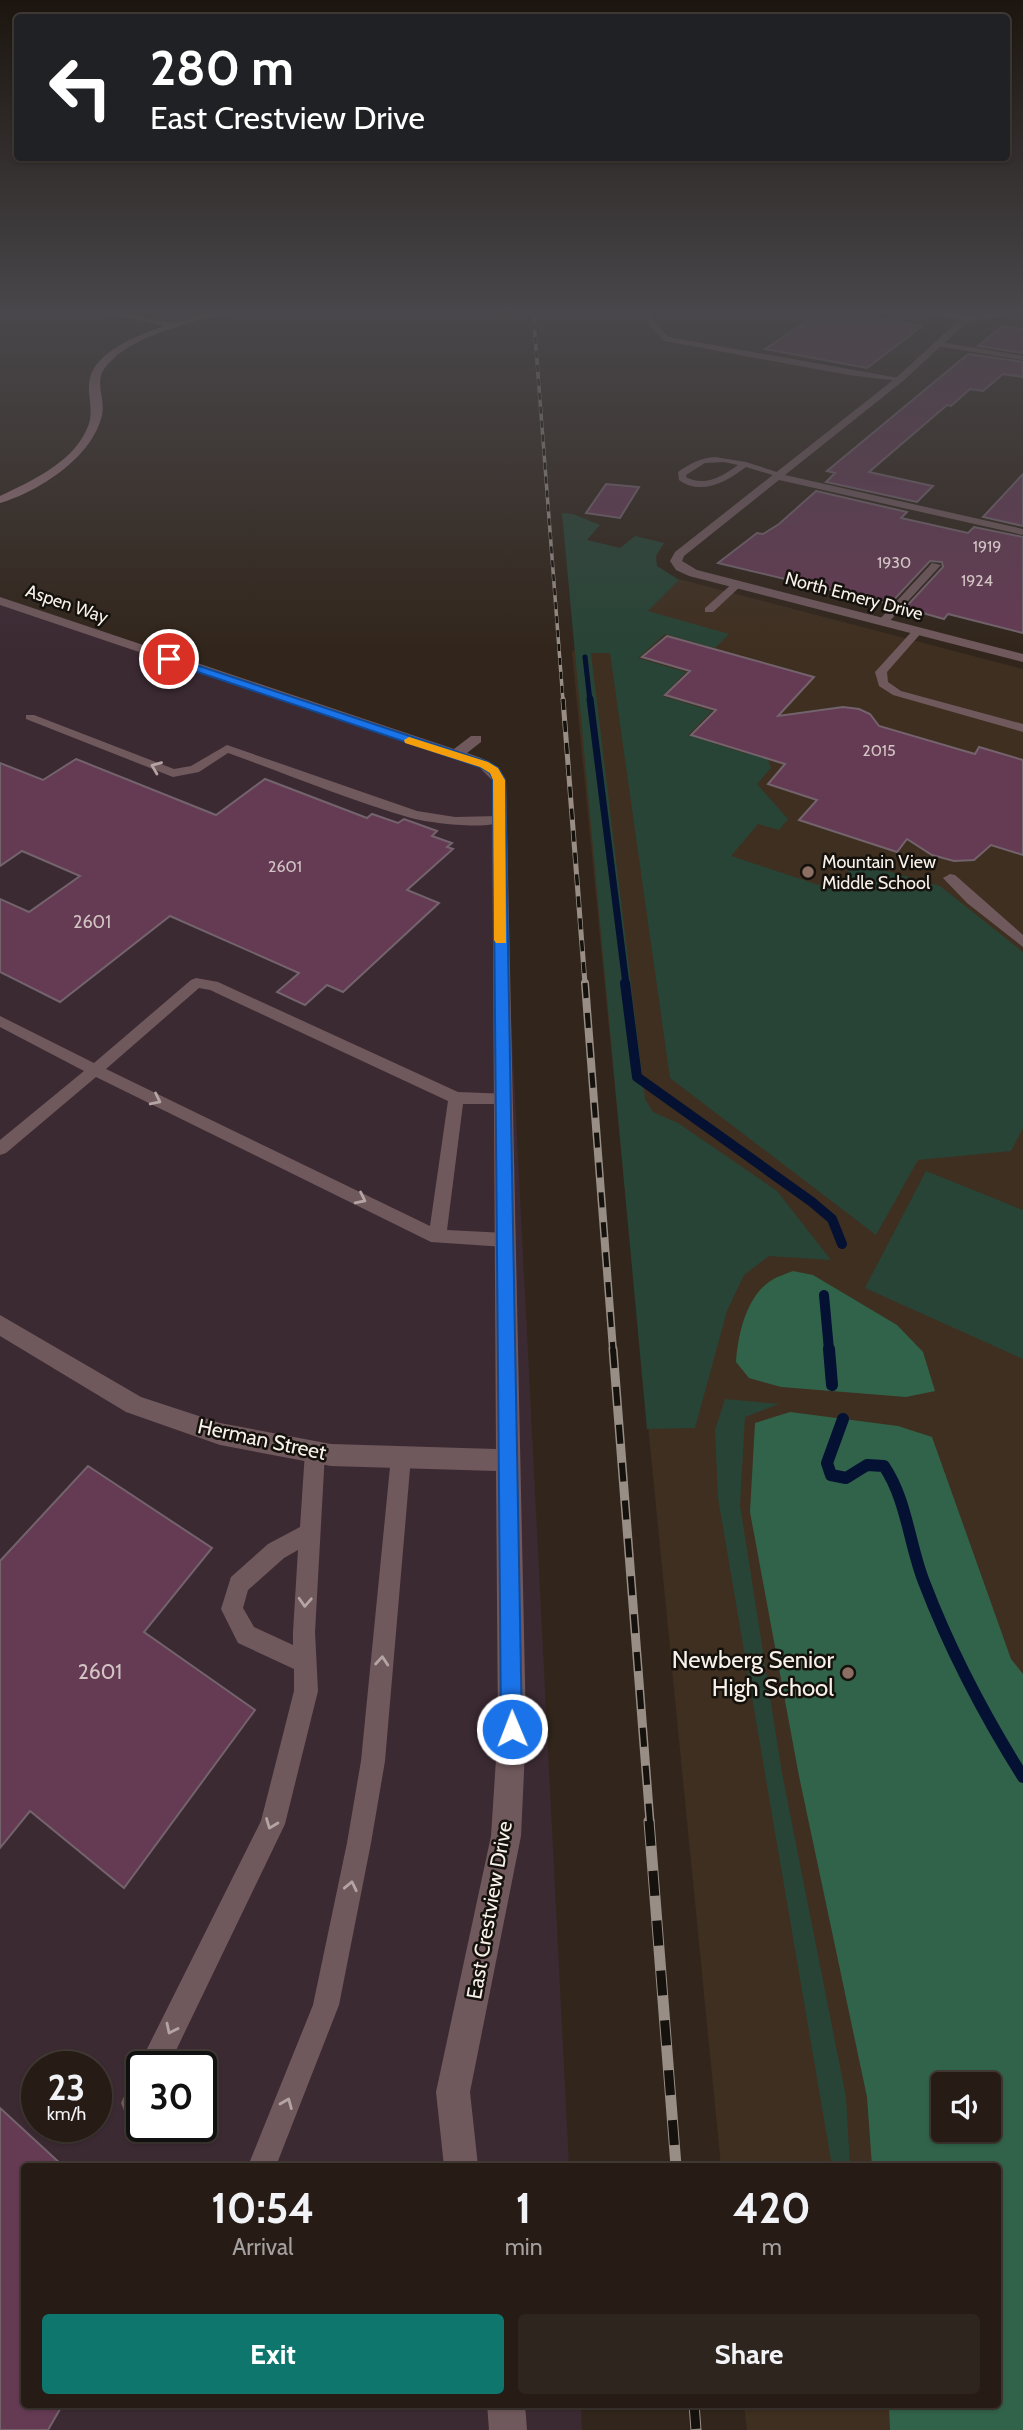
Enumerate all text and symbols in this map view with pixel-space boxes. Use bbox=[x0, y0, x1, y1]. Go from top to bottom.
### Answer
text: 280 m bbox=[150, 38, 294, 97]
icon: left bbox=[35, 42, 126, 133]
text: East Crestview Drive bbox=[150, 98, 425, 137]
house number: 1919 bbox=[973, 537, 1001, 556]
house number: 1930 bbox=[877, 553, 911, 572]
street label: North Emery Drive bbox=[783, 567, 925, 625]
house number: 1924 bbox=[961, 571, 993, 590]
street label: Aspen Way bbox=[23, 580, 111, 628]
pin bbox=[139, 629, 199, 689]
icon: arrive bbox=[150, 640, 188, 678]
house number: 2015 bbox=[862, 741, 896, 760]
one-way arrow bbox=[151, 761, 163, 775]
place label: Mountain View Middle School bbox=[822, 851, 936, 894]
house number: 2601 bbox=[268, 857, 302, 876]
marker: Mountain View Middle School bbox=[800, 864, 816, 880]
house number: 2601 bbox=[73, 911, 111, 933]
one-way arrow bbox=[149, 1091, 161, 1105]
one-way arrow bbox=[354, 1191, 366, 1205]
street label: Herman Street bbox=[195, 1413, 329, 1465]
one-way arrow bbox=[297, 1597, 312, 1608]
place label: Newberg Senior High School bbox=[672, 1645, 834, 1702]
one-way arrow bbox=[375, 1655, 390, 1666]
house number: 2601 bbox=[78, 1659, 122, 1684]
marker: Newberg Senior High School bbox=[840, 1665, 856, 1681]
position arrow bbox=[475, 1692, 549, 1766]
one-way arrow bbox=[265, 1818, 279, 1830]
street label: East Crestview Drive bbox=[461, 1819, 517, 2001]
one-way arrow bbox=[342, 1880, 357, 1892]
one-way arrow bbox=[166, 2022, 180, 2034]
speed limit sign: 30 bbox=[126, 2051, 217, 2142]
text: 23 bbox=[48, 2066, 85, 2109]
map controls bbox=[931, 2072, 1001, 2142]
button: sound bbox=[931, 2072, 1001, 2142]
one-way arrow bbox=[279, 2098, 293, 2110]
text: km/h bbox=[47, 2103, 86, 2125]
text: 10:54 bbox=[211, 2182, 314, 2234]
text: 1 bbox=[516, 2182, 531, 2234]
text: 420 bbox=[733, 2182, 811, 2234]
text: Arrival bbox=[232, 2233, 293, 2261]
text: min bbox=[505, 2233, 543, 2261]
text: m bbox=[762, 2233, 782, 2261]
button: Exit bbox=[42, 2314, 504, 2394]
button: Share bbox=[518, 2314, 980, 2394]

